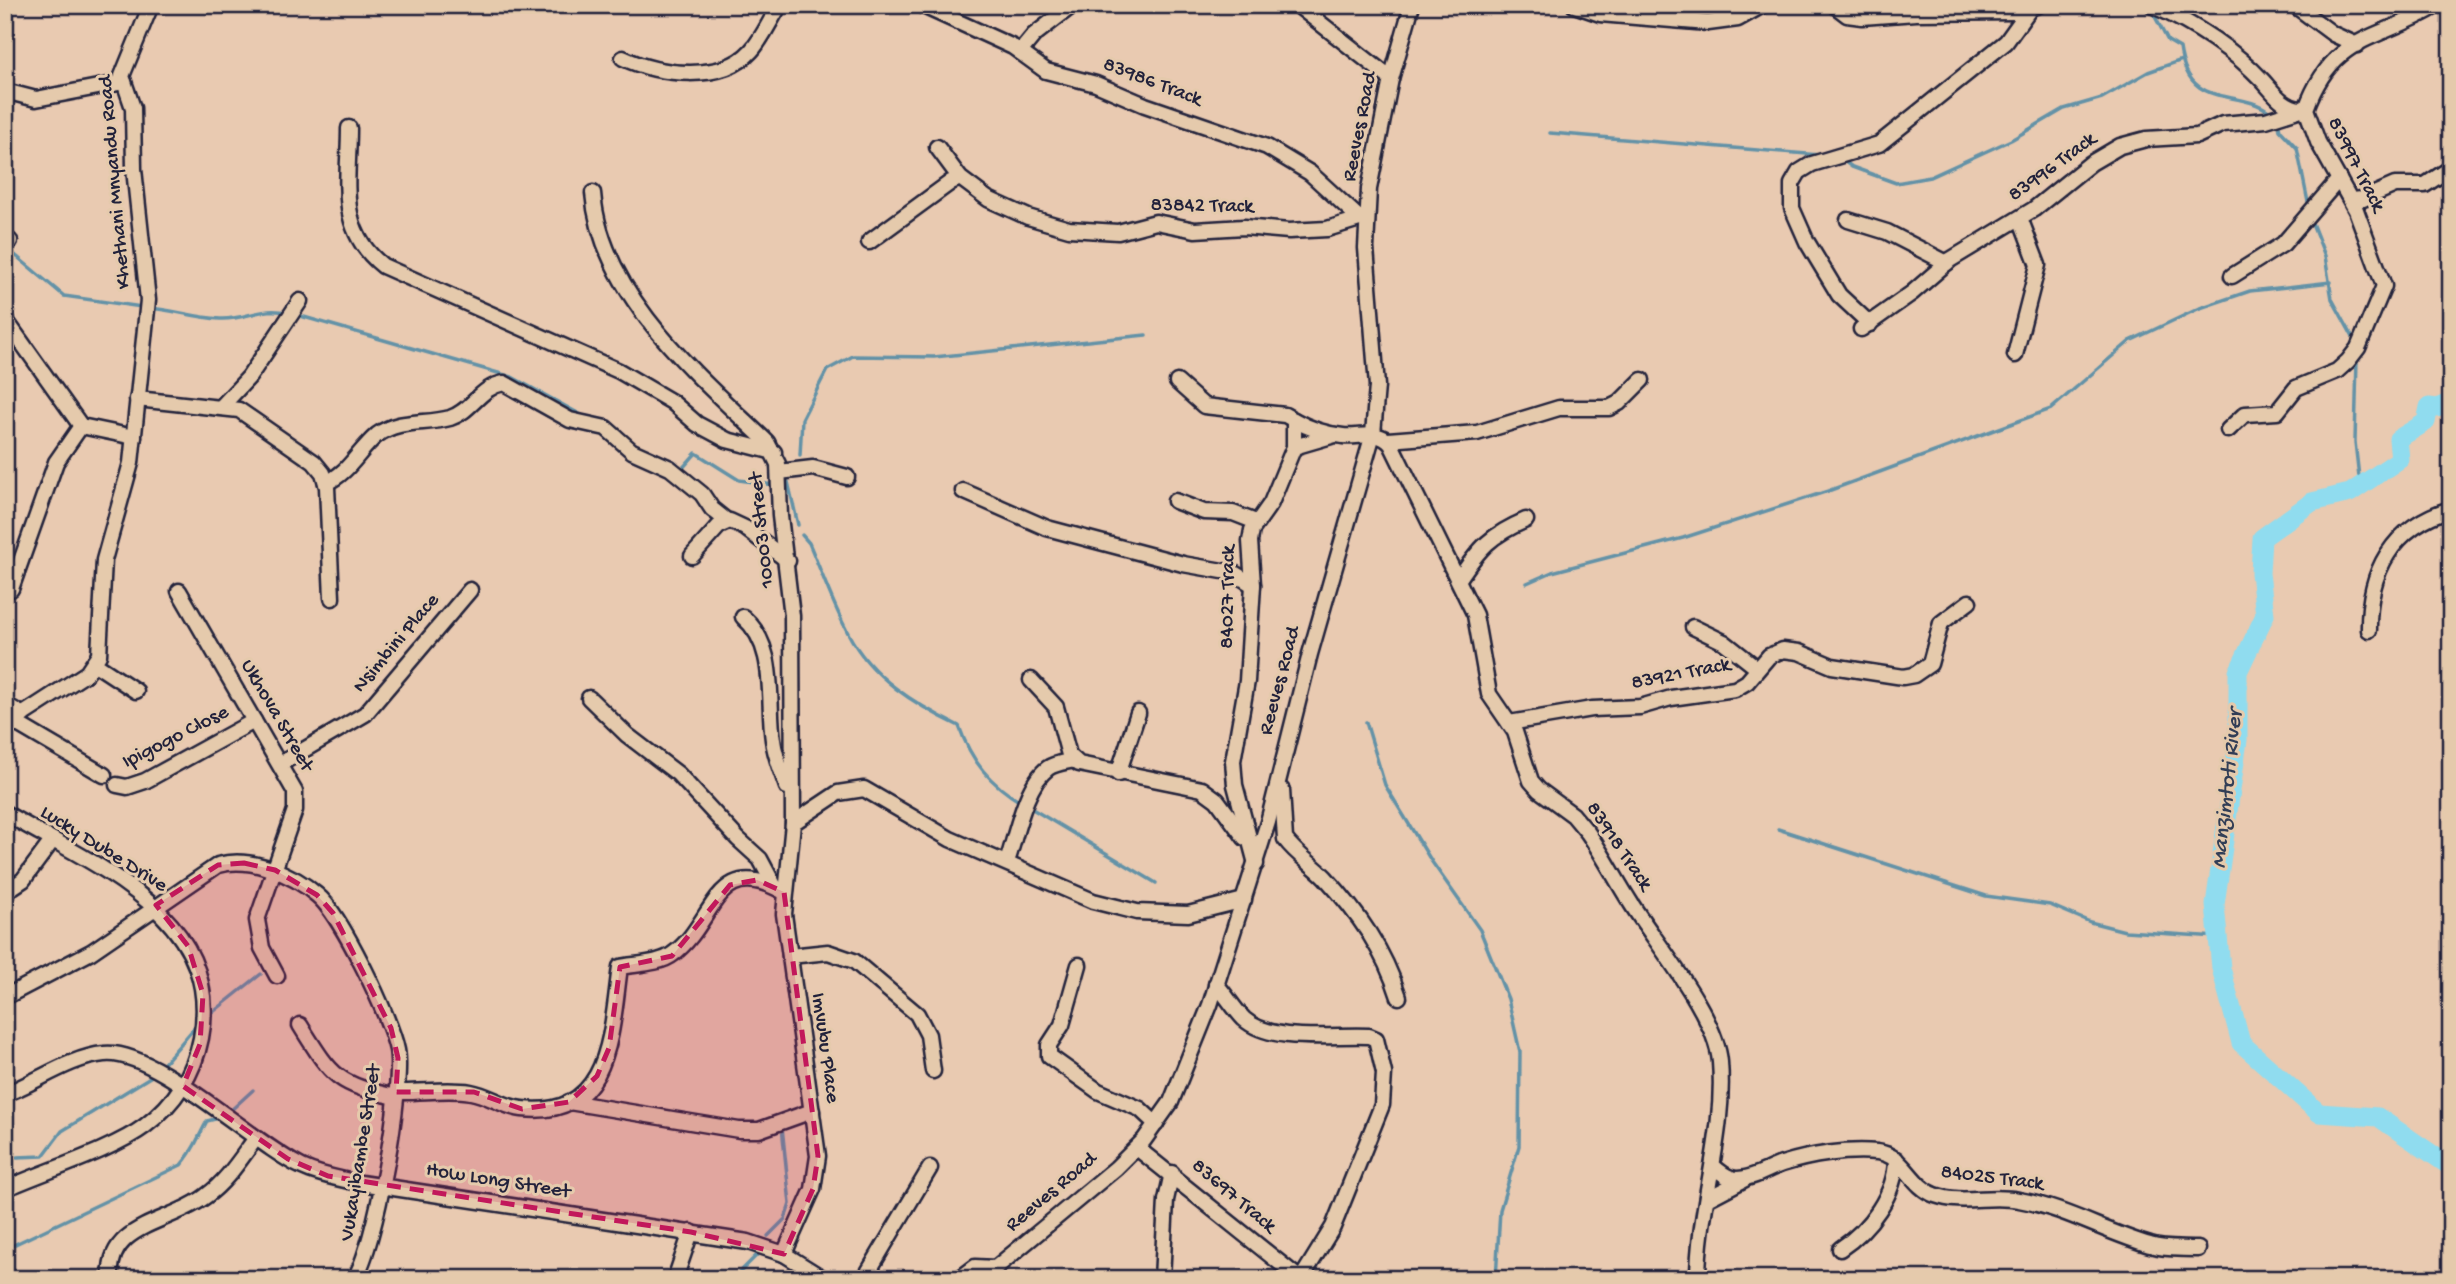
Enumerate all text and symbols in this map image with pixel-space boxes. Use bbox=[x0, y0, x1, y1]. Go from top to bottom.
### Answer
street label: 83986 Track bbox=[1099, 53, 1207, 114]
street label: Reeves Road bbox=[1338, 68, 1384, 184]
street label: Khethani Mnyandu Road bbox=[94, 73, 138, 290]
street label: 83997 Track bbox=[2320, 113, 2391, 219]
street label: 83996 Track bbox=[2004, 126, 2104, 208]
street label: 83842 Track bbox=[1150, 194, 1256, 220]
street label: 10003 Street bbox=[744, 469, 782, 590]
street label: 84027 Track bbox=[1216, 543, 1242, 649]
street label: Nsimbini Place bbox=[348, 588, 446, 699]
street label: Reeves Road bbox=[1255, 622, 1308, 738]
street label: 83921 Track bbox=[1629, 653, 1735, 697]
street label: Ukhova Street bbox=[234, 655, 319, 779]
street label: Ipigogo Close bbox=[119, 700, 234, 775]
water label: Manzimtoti River bbox=[2206, 703, 2250, 870]
street label: 83918 Track bbox=[1579, 798, 1658, 898]
street label: Lucky Dube Drive bbox=[35, 801, 172, 900]
street label: Imvubu Place bbox=[804, 991, 844, 1106]
street label: Vukayibambe Street bbox=[336, 1061, 389, 1244]
street label: Reeves Road bbox=[1001, 1147, 1104, 1238]
street label: 83697 Track bbox=[1185, 1154, 1283, 1241]
street label: How Long Street bbox=[424, 1158, 574, 1206]
street label: 84025 Track bbox=[1939, 1160, 2047, 1198]

